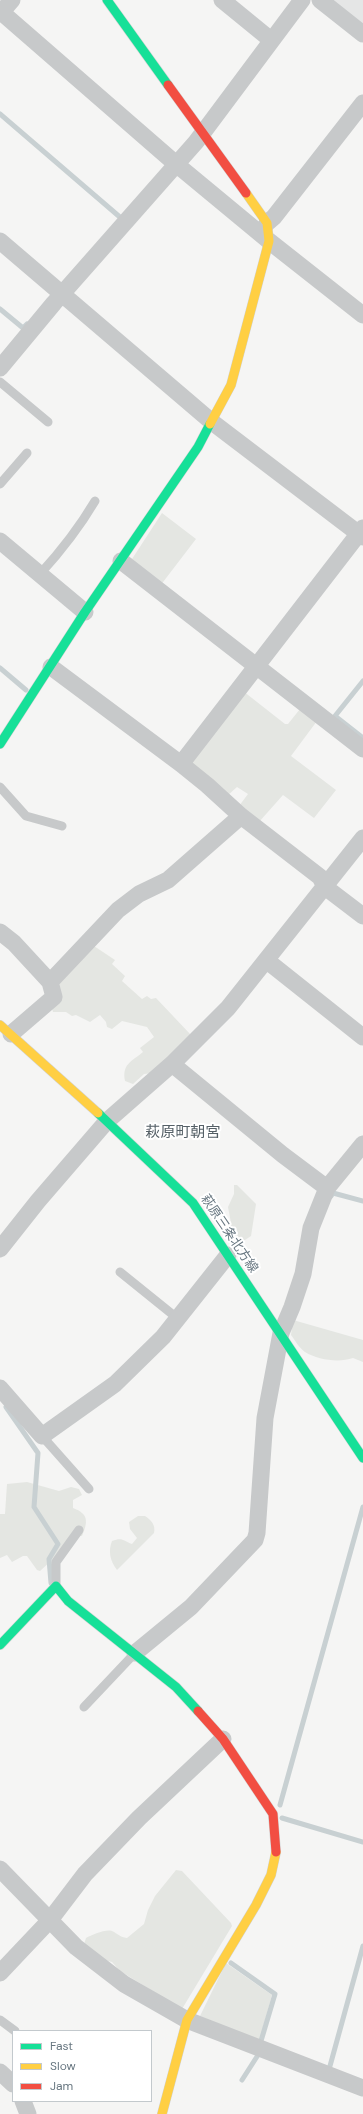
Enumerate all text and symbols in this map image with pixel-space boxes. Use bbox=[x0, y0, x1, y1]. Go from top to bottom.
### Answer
district label: 萩原町朝宮 bbox=[146, 1124, 220, 1142]
street label: 萩原三条北方線 bbox=[197, 1192, 261, 1276]
legend bbox=[12, 2030, 152, 2102]
text: Fast bbox=[50, 2038, 73, 2054]
text: Slow bbox=[50, 2058, 76, 2074]
text: Jam bbox=[50, 2078, 73, 2094]

